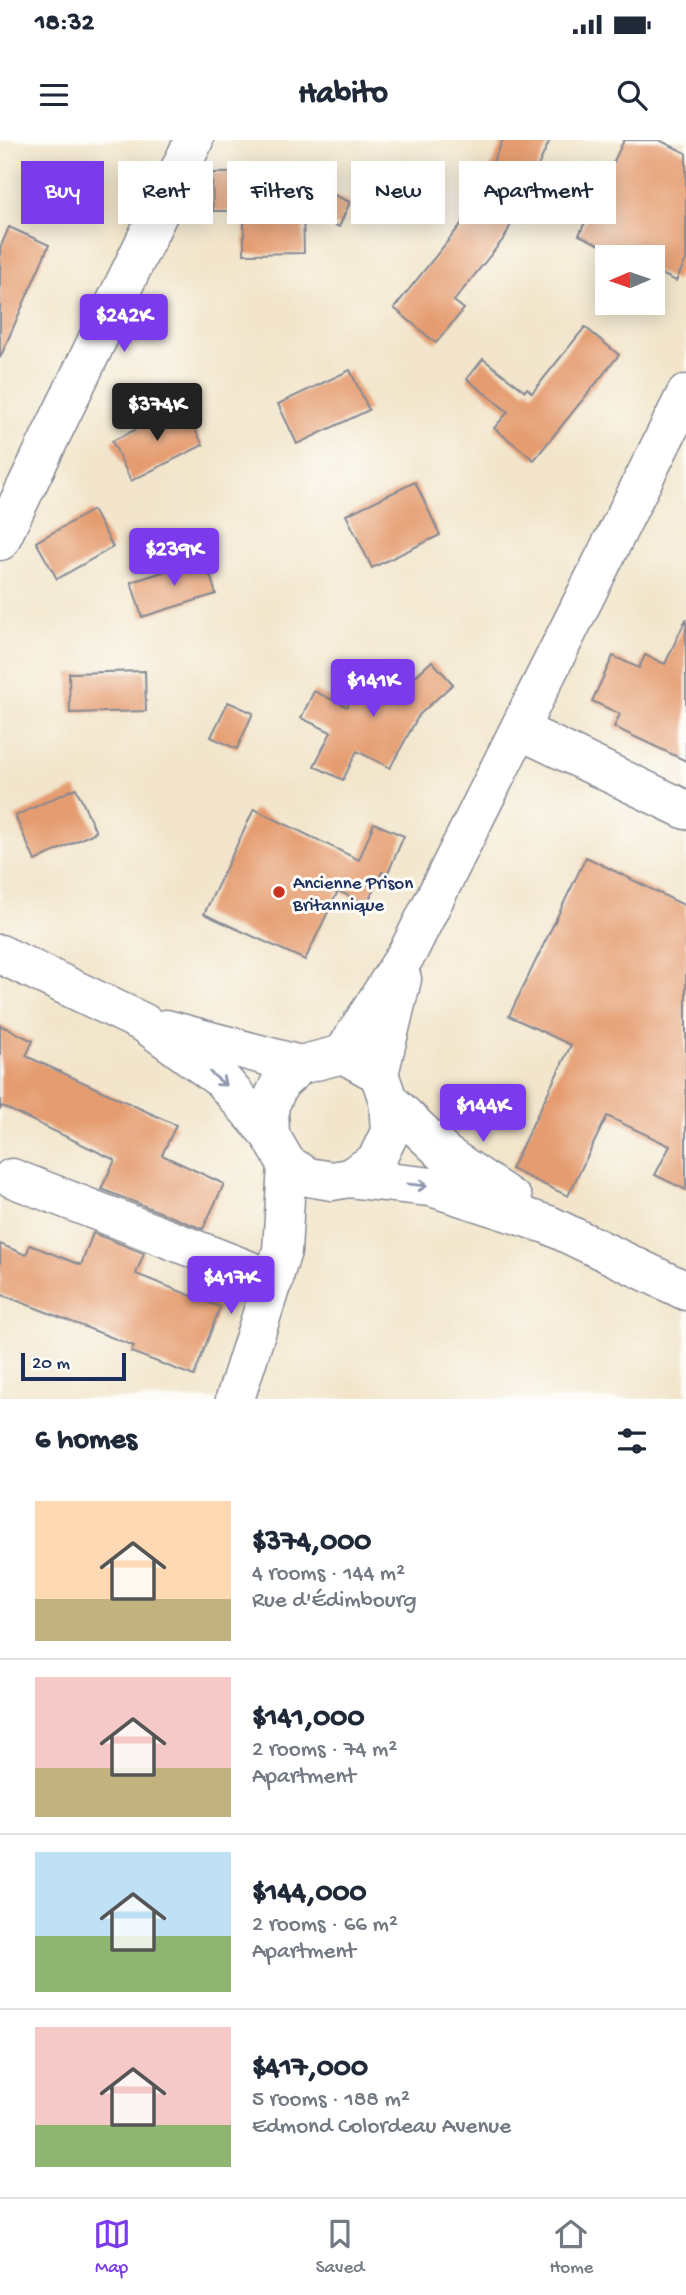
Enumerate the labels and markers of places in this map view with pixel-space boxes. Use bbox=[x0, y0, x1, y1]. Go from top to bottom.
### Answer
pin: $242K bbox=[75, 294, 173, 354]
pin: $374K bbox=[108, 384, 206, 443]
pin: $239K bbox=[125, 528, 223, 588]
pin: $141K bbox=[324, 660, 422, 719]
place label: Ancienne Prison Britannique bbox=[292, 873, 413, 918]
marker: Ancienne Prison Britannique bbox=[271, 884, 287, 900]
pin: $144K bbox=[434, 1084, 532, 1144]
pin: $417K bbox=[182, 1256, 280, 1316]

